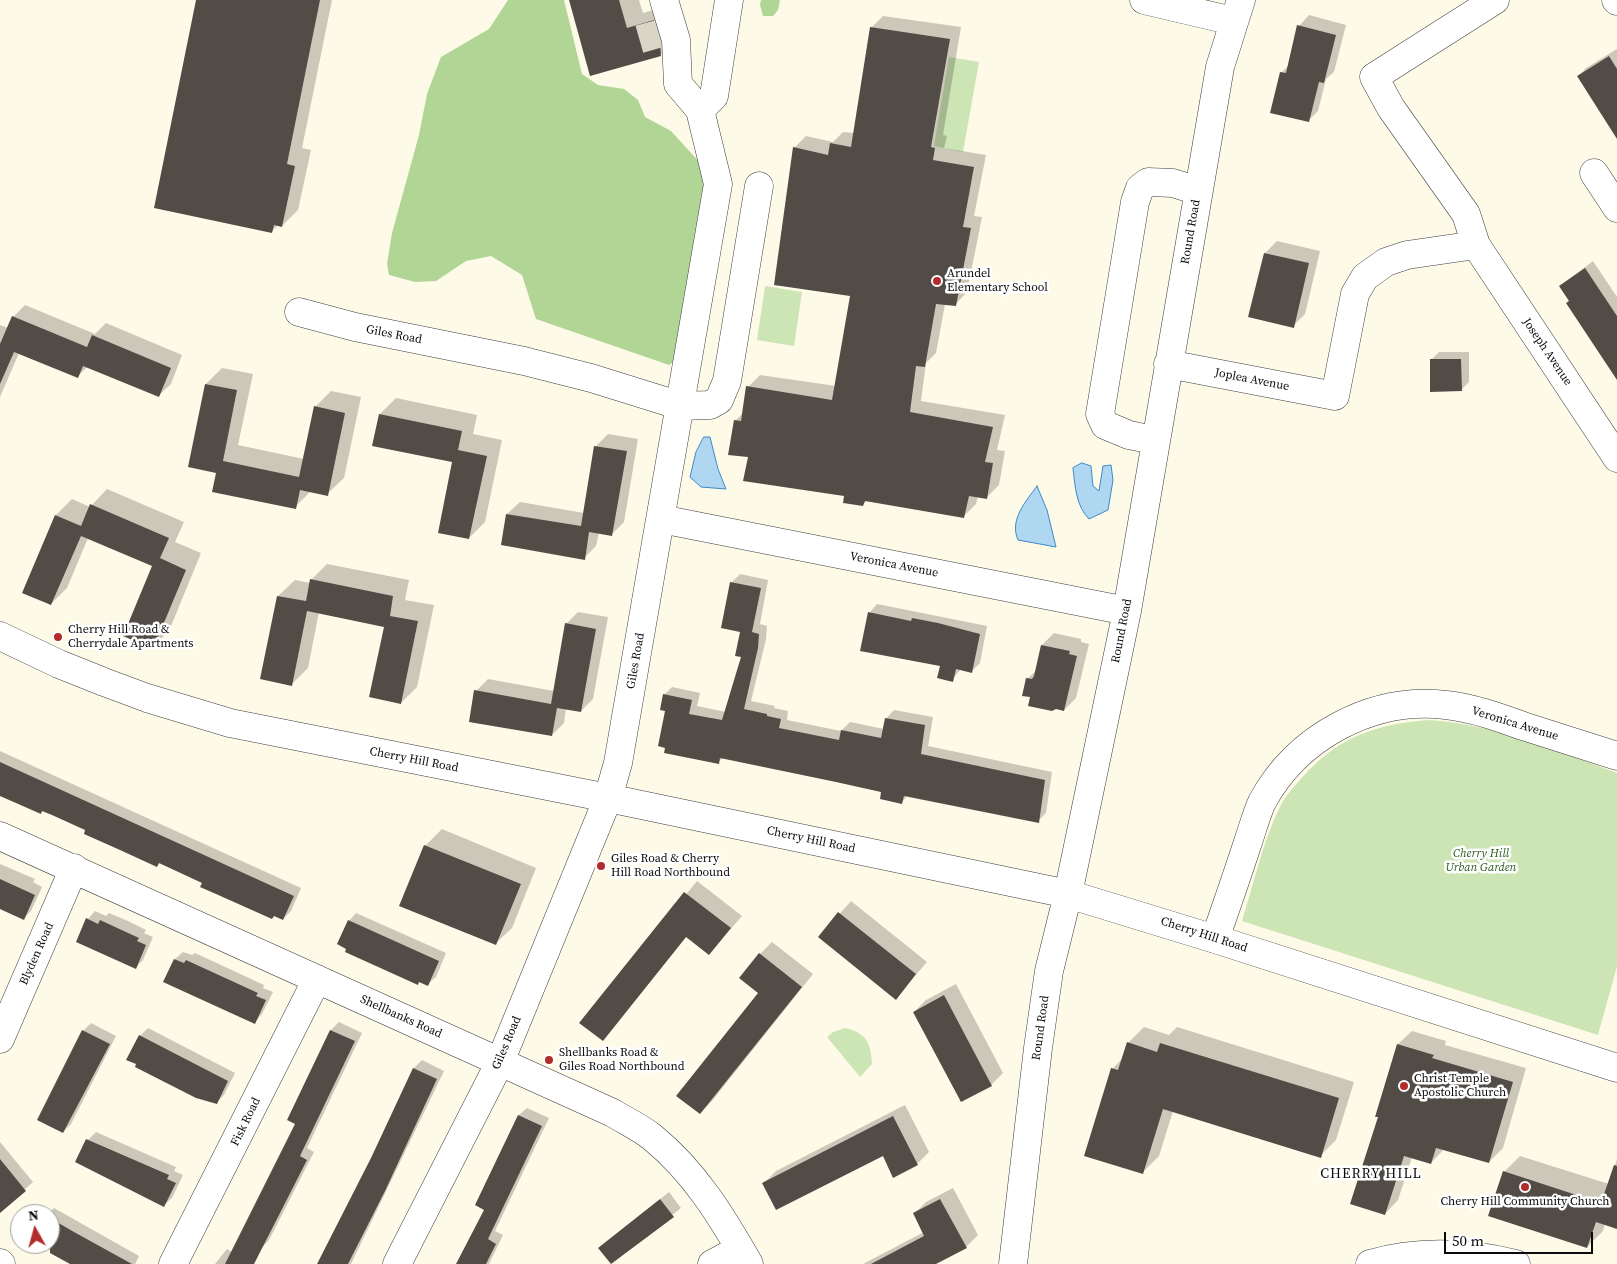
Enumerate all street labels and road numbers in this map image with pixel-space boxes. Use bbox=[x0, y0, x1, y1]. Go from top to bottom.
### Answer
street label: Round Road bbox=[1178, 199, 1204, 265]
street label: Joseph Avenue bbox=[1519, 316, 1575, 388]
street label: Giles Road bbox=[365, 323, 423, 347]
street label: Joplea Avenue bbox=[1214, 366, 1290, 394]
street label: Veronica Avenue bbox=[849, 549, 939, 581]
street label: Round Road bbox=[1109, 598, 1135, 664]
street label: Giles Road bbox=[624, 632, 648, 690]
street label: Veronica Avenue bbox=[1470, 704, 1560, 744]
street label: Cherry Hill Road bbox=[368, 744, 460, 776]
street label: Cherry Hill Road bbox=[765, 824, 857, 856]
street label: Cherry Hill Road bbox=[1159, 914, 1249, 956]
street label: Blyden Road bbox=[17, 920, 57, 988]
street label: Shellbanks Road bbox=[358, 992, 444, 1042]
street label: Round Road bbox=[1029, 995, 1053, 1061]
street label: Giles Road bbox=[489, 1014, 525, 1072]
street label: Fisk Road bbox=[228, 1095, 264, 1149]

